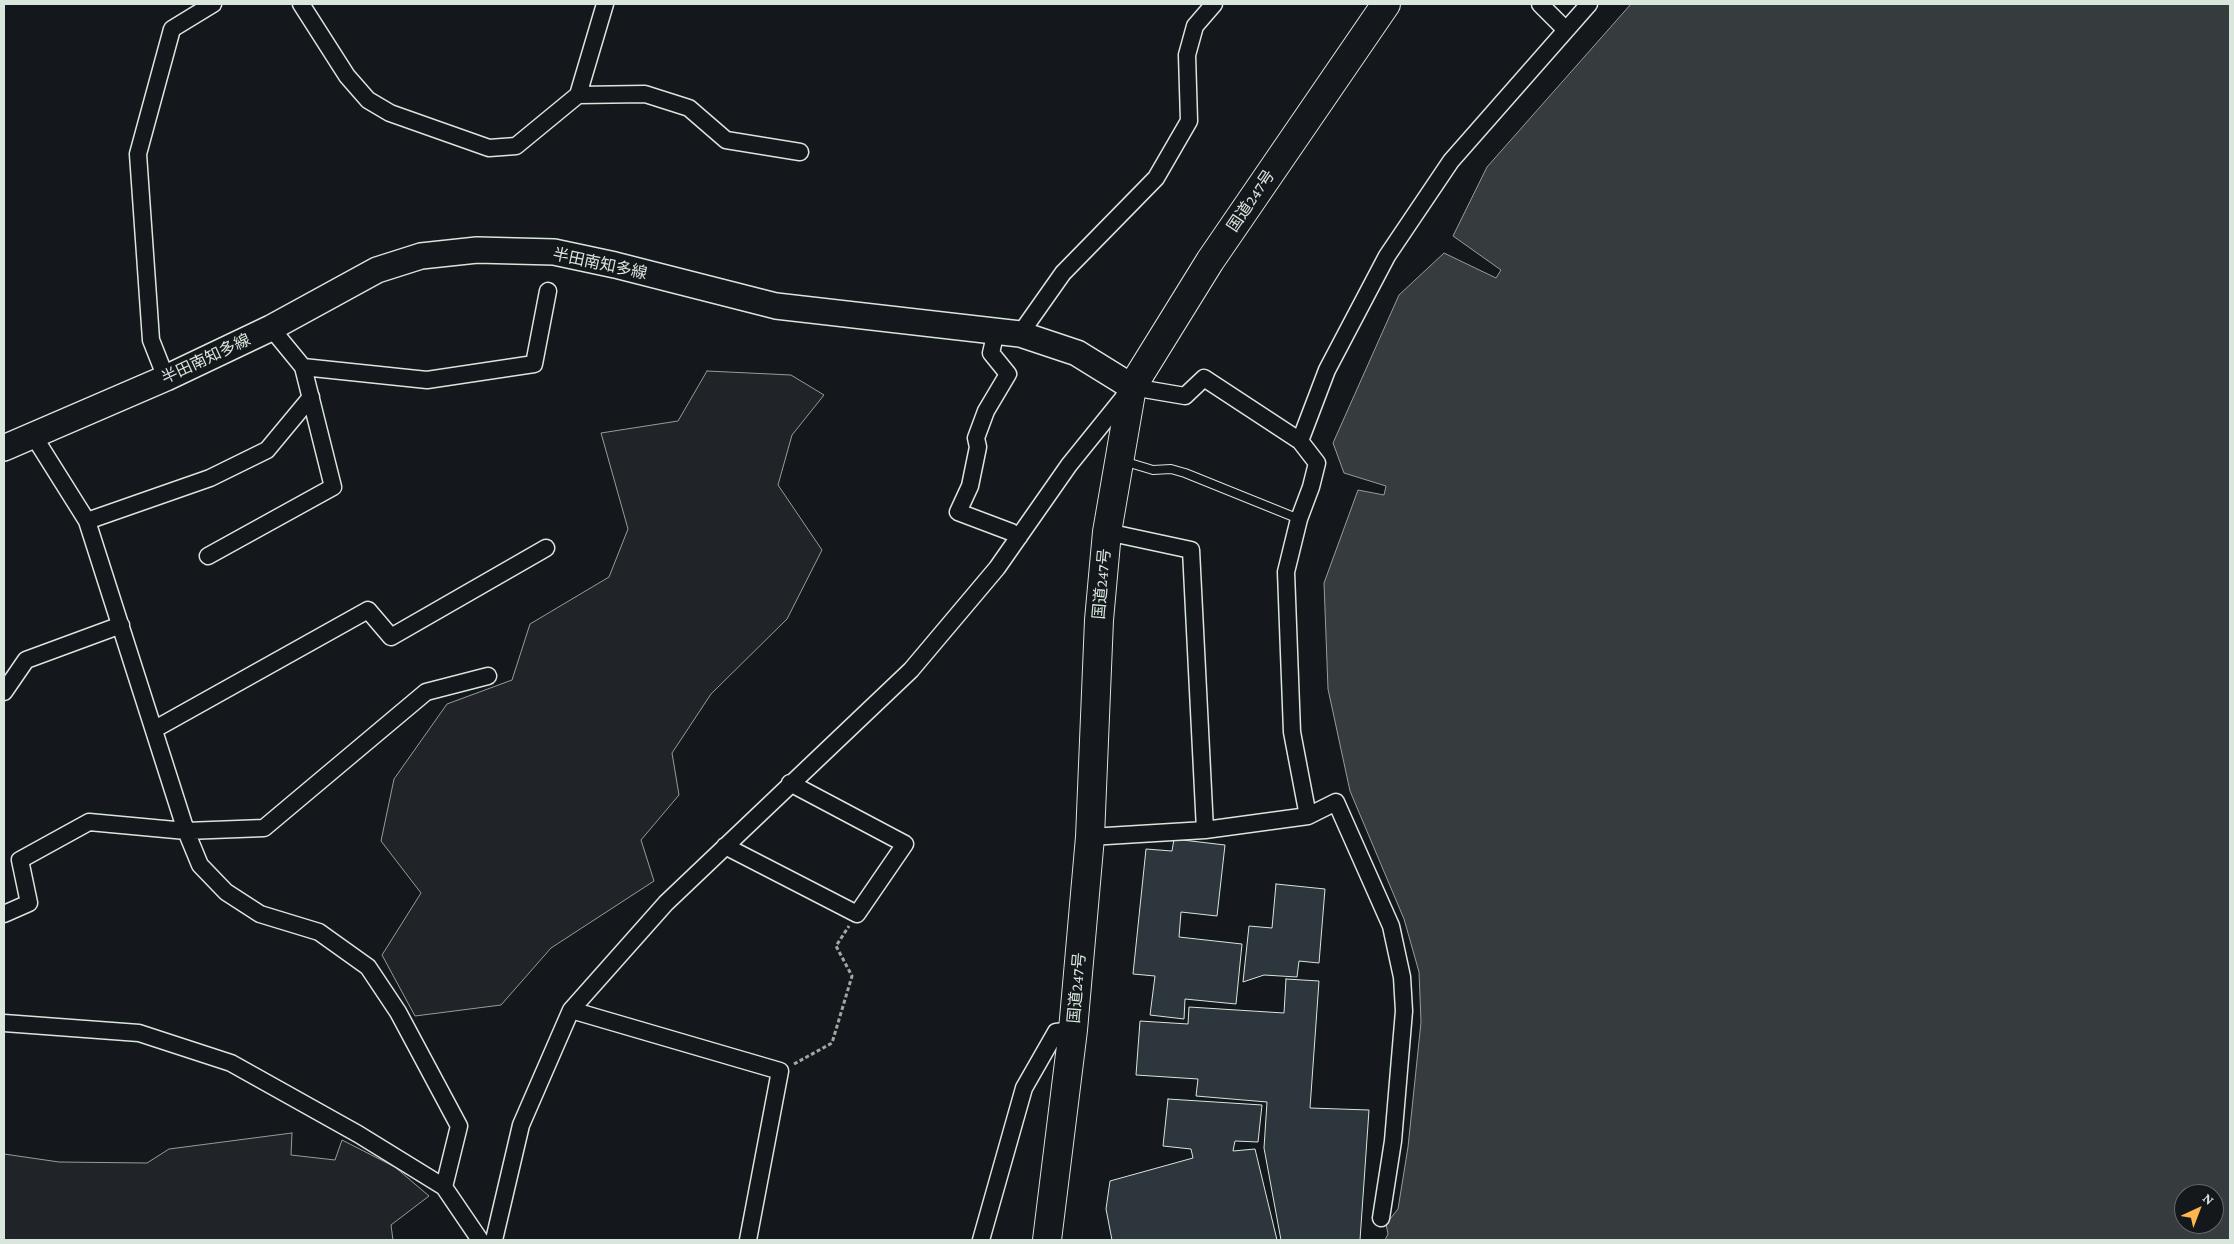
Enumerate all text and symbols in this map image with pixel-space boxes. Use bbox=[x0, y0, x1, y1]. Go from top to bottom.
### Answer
street label: 国道247号 bbox=[1223, 166, 1279, 236]
street label: 半田南知多線 bbox=[551, 245, 649, 283]
street label: 半田南知多線 bbox=[158, 330, 254, 388]
street label: 国道247号 bbox=[1089, 548, 1115, 620]
street label: 国道247号 bbox=[1064, 952, 1090, 1024]
north arrow bbox=[2174, 1184, 2224, 1234]
text: N bbox=[2200, 1190, 2217, 1208]

